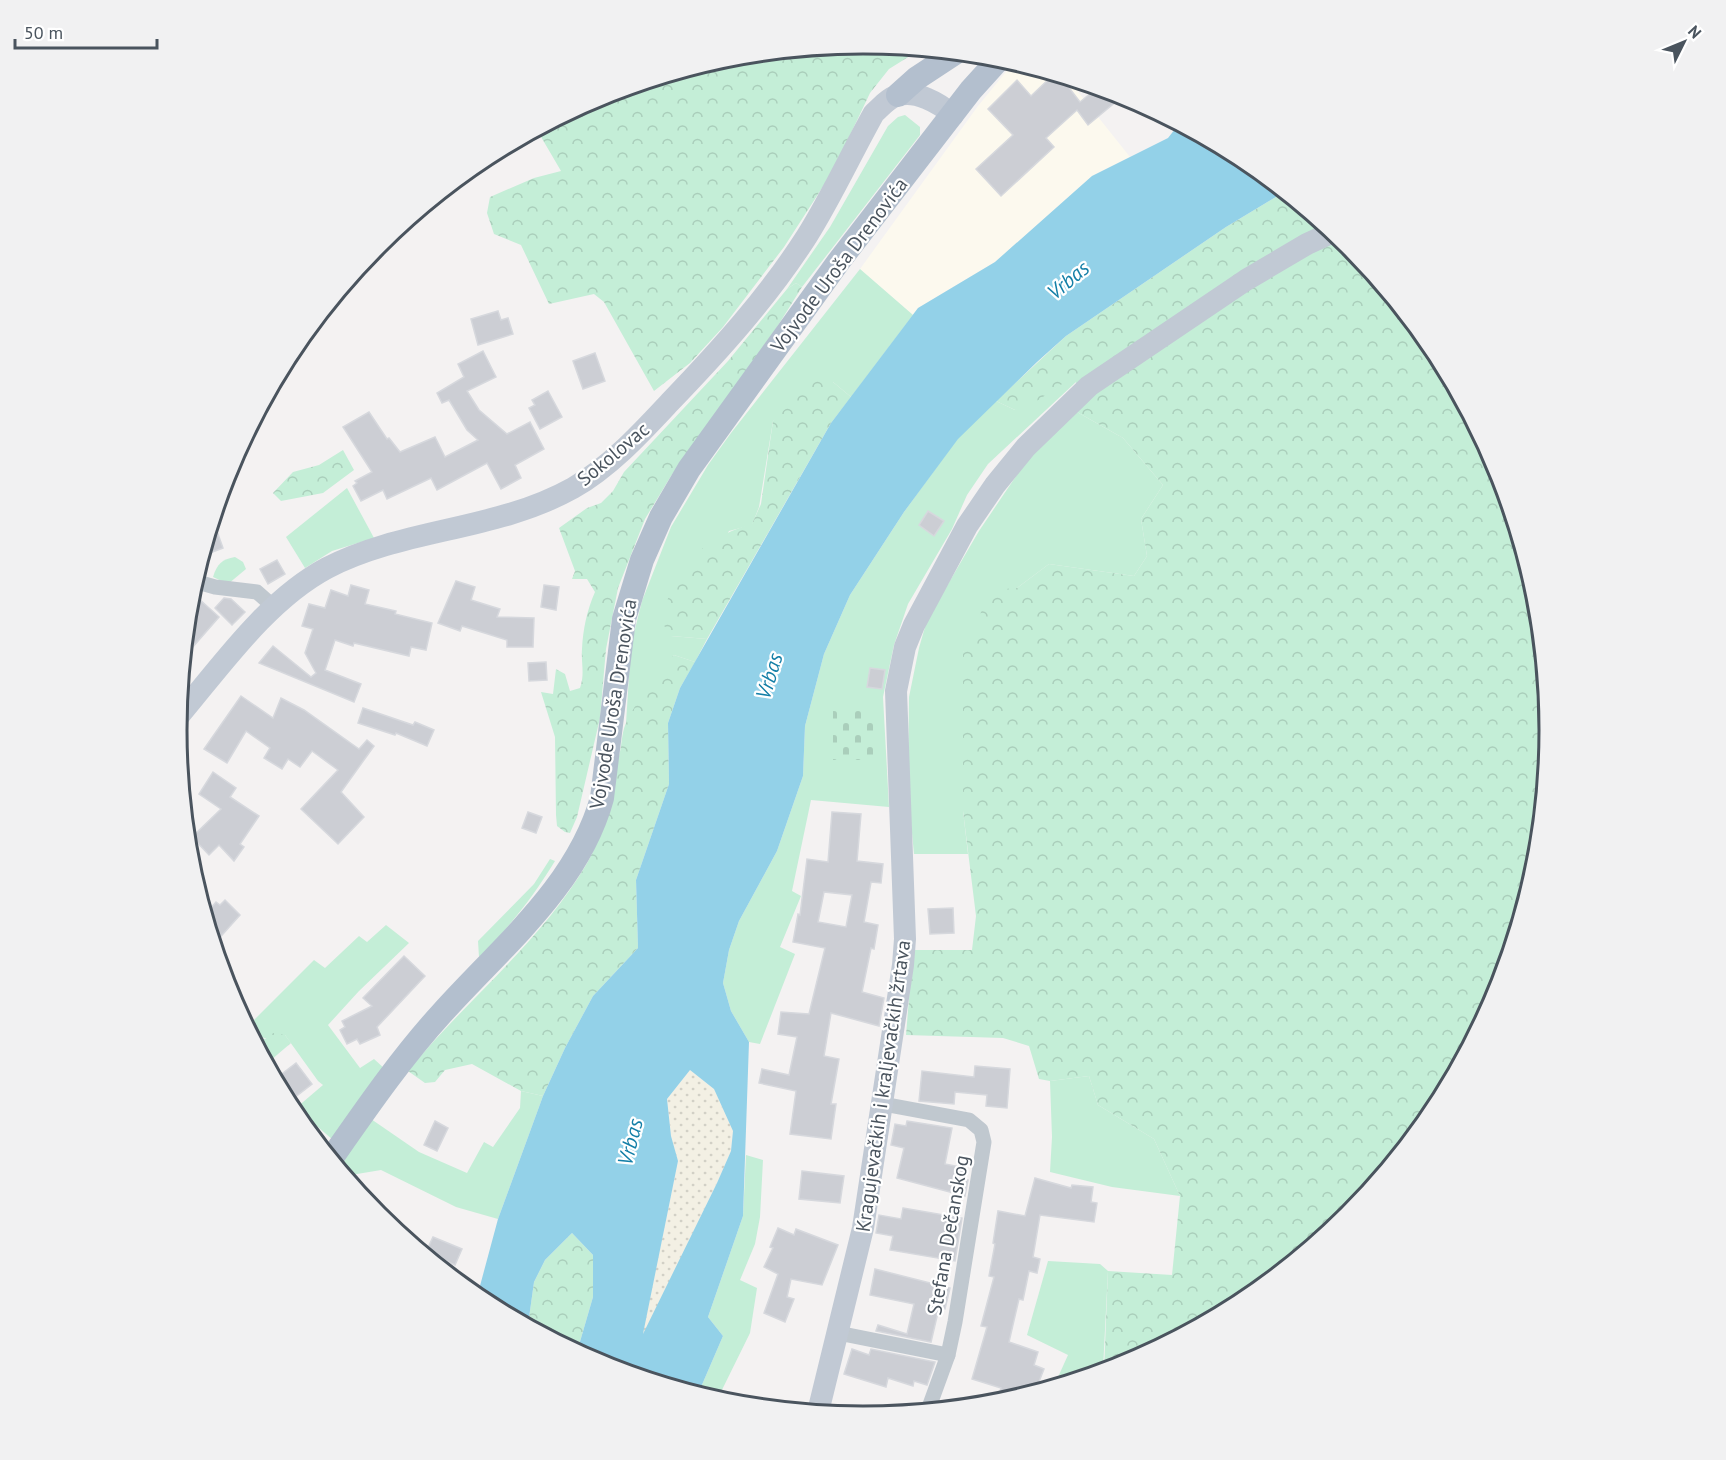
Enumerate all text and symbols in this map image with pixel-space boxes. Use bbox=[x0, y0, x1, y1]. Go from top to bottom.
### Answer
scale bar bbox=[15, 12, 158, 50]
north arrow bbox=[1654, 12, 1714, 72]
text: 50 m bbox=[24, 21, 63, 44]
text: N bbox=[1684, 21, 1706, 42]
street label: Vojvode Uroša Drenovića bbox=[764, 172, 913, 358]
water label: Vrbas bbox=[1041, 254, 1095, 305]
street label: Sokolovac bbox=[572, 416, 654, 492]
street label: Vojvode Uroša Drenovića bbox=[583, 597, 642, 812]
water label: Vrbas bbox=[749, 649, 789, 702]
street label: Kragujevačkih i kraljevačkih žrtava bbox=[850, 938, 916, 1234]
water label: Vrbas bbox=[611, 1115, 649, 1168]
street label: Stefana Dečanskog bbox=[921, 1153, 975, 1317]

